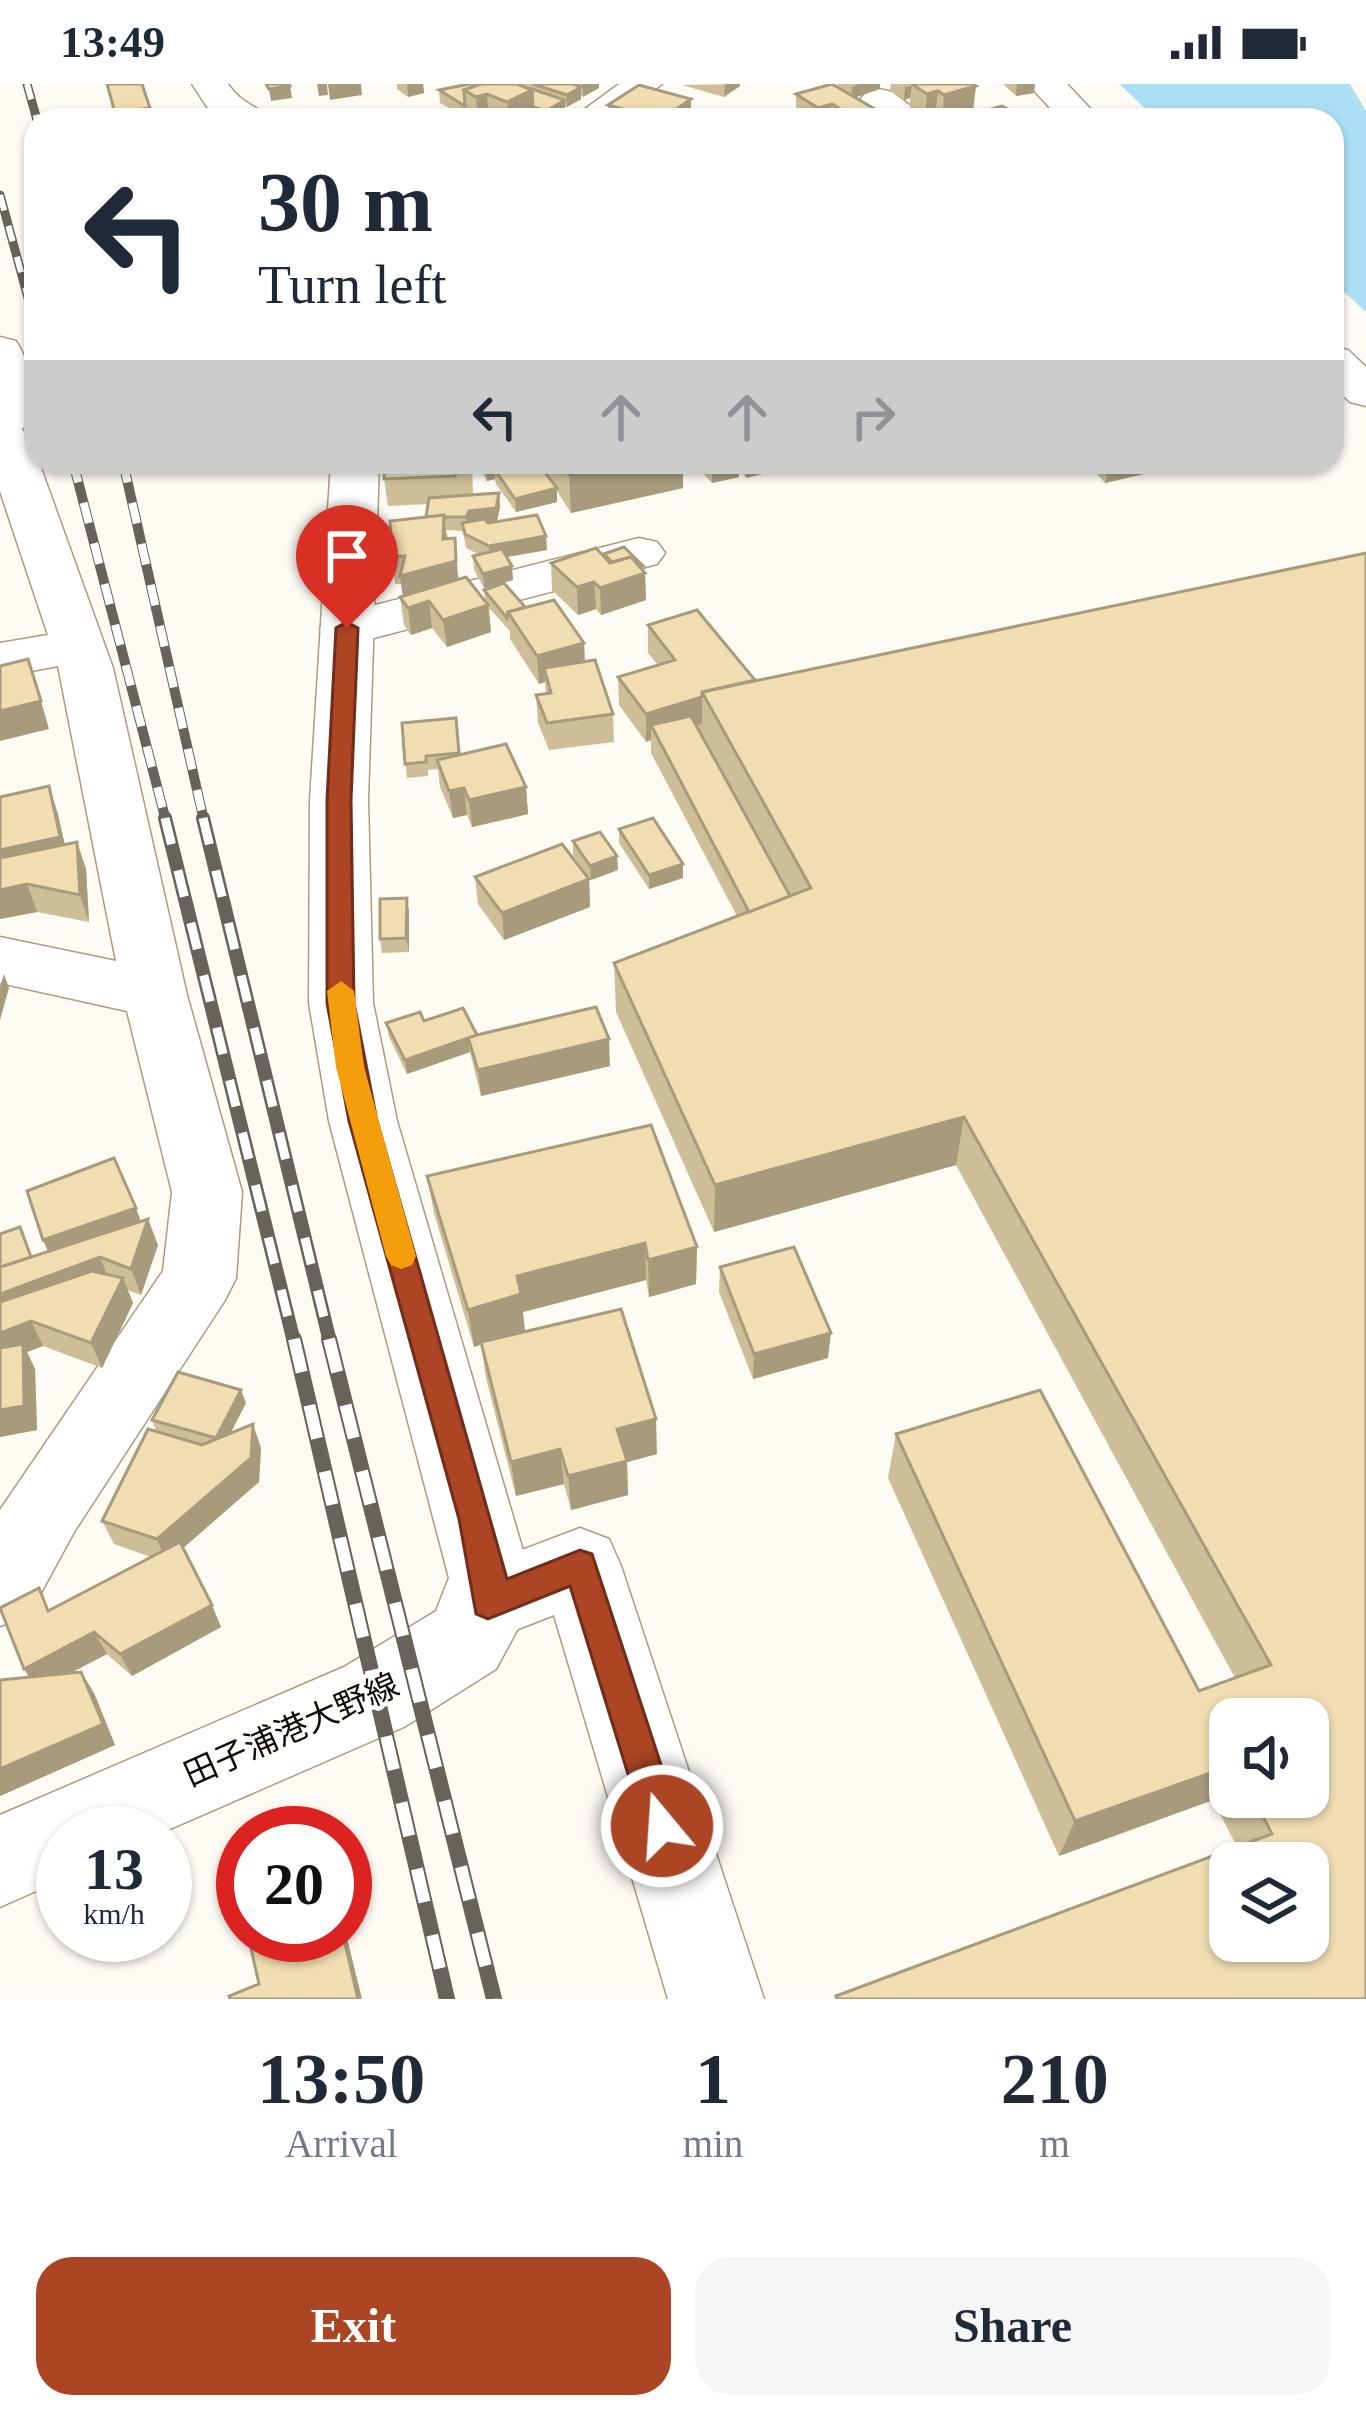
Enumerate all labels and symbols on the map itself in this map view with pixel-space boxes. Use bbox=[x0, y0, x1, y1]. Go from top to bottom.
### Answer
pin bbox=[296, 505, 398, 628]
street label: 田子浦港大野線 bbox=[179, 1666, 404, 1793]
position arrow bbox=[599, 1763, 725, 1889]
speed limit sign: 20 bbox=[216, 1806, 372, 1962]

